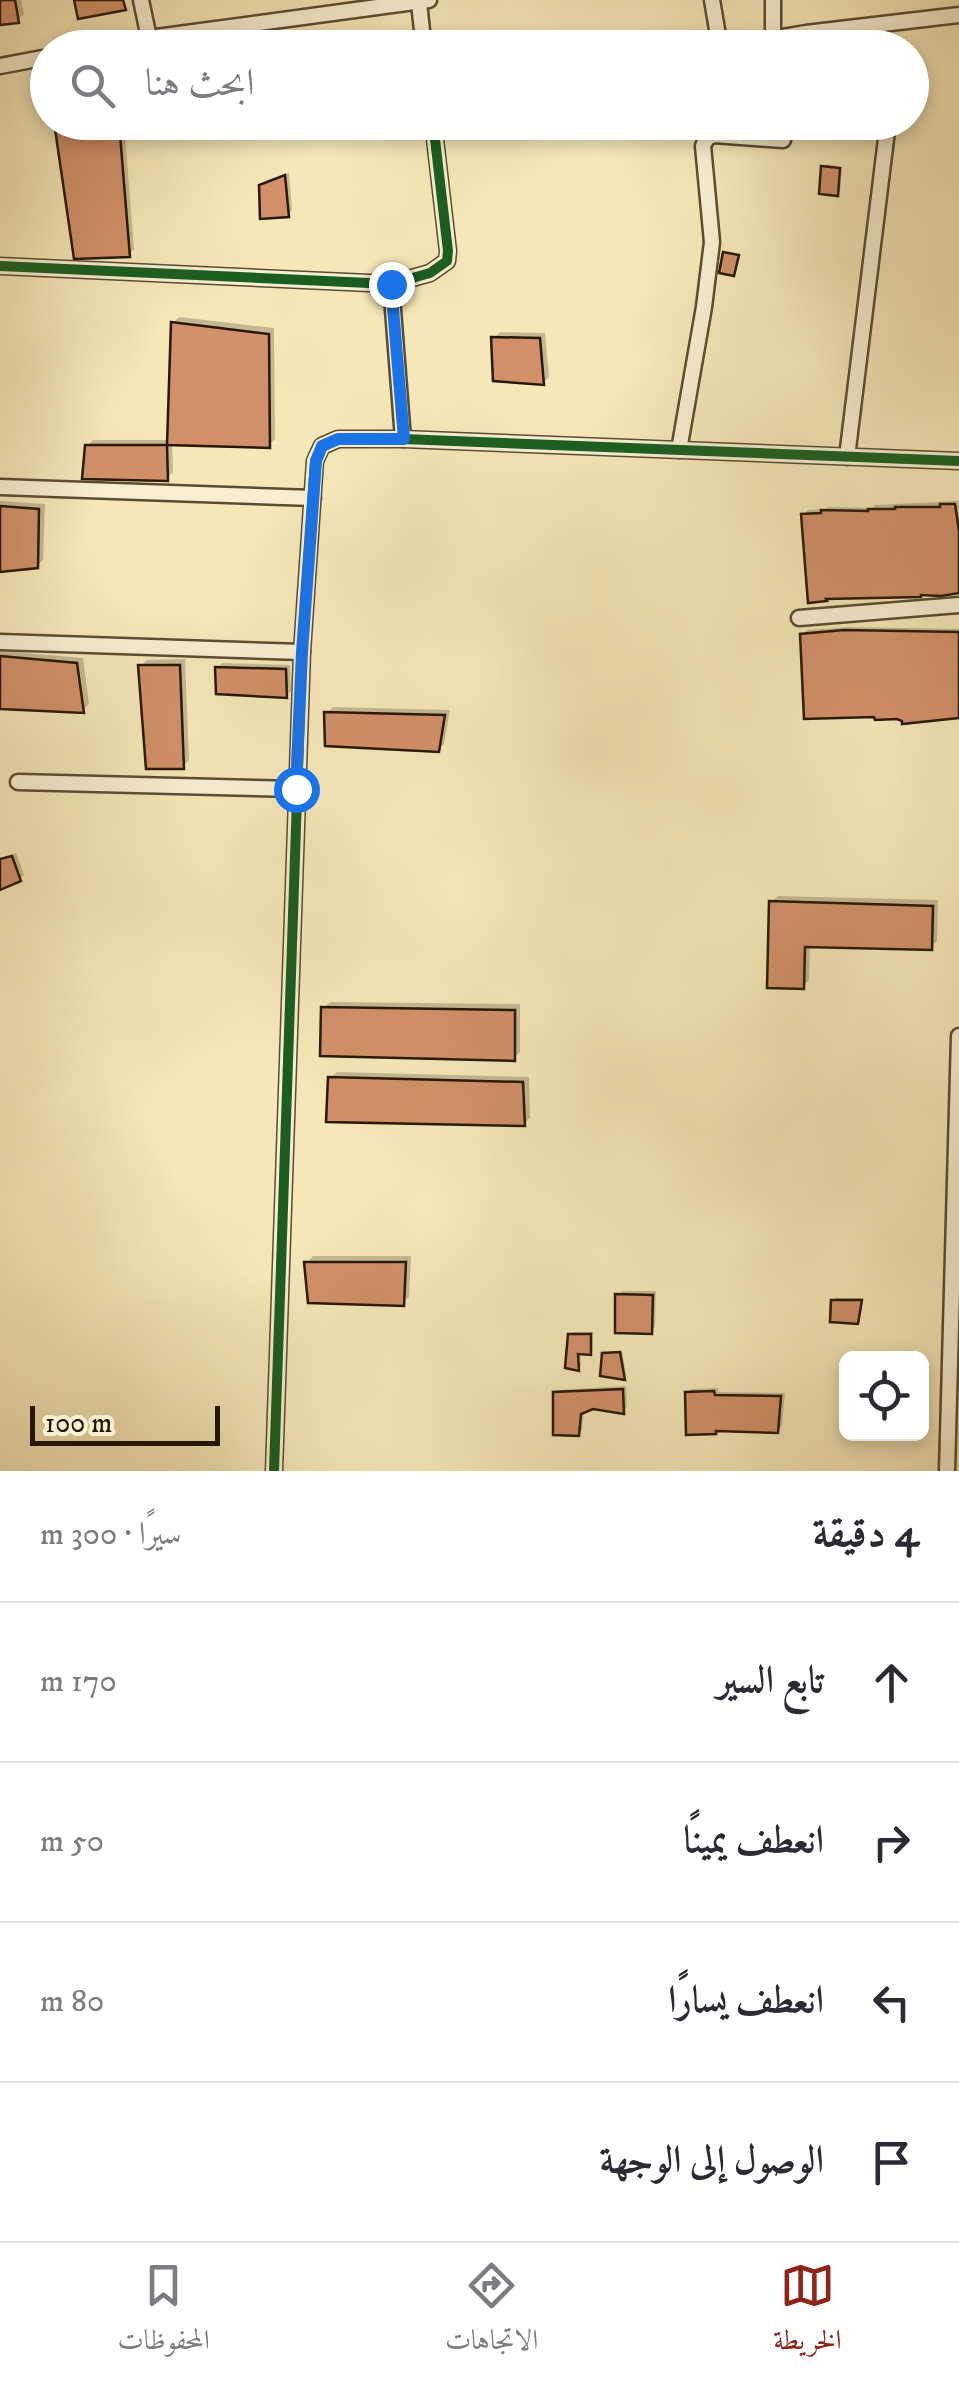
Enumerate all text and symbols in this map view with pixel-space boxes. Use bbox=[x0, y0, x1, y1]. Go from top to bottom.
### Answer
search box bbox=[30, 30, 929, 140]
icon: search bbox=[65, 58, 120, 113]
text: ابحث هنا bbox=[145, 60, 255, 108]
route end bbox=[369, 262, 415, 308]
route start bbox=[274, 767, 320, 813]
map controls bbox=[839, 1351, 929, 1441]
button: locate bbox=[839, 1351, 929, 1441]
scale bar bbox=[30, 1401, 220, 1446]
text: 100 m bbox=[45, 1406, 112, 1441]
text: 4 دقيقة bbox=[812, 1508, 919, 1560]
text: سيرًا · 300 m bbox=[40, 1515, 181, 1555]
icon: ahead bbox=[864, 1655, 919, 1710]
text: تابع السير bbox=[717, 1657, 824, 1705]
text: 170 m bbox=[40, 1662, 117, 1702]
icon: right bbox=[864, 1815, 919, 1870]
text: انعطف يمينًا bbox=[683, 1817, 824, 1865]
text: 50 m bbox=[40, 1822, 104, 1862]
icon: left bbox=[864, 1975, 919, 2030]
text: انعطف يسارًا bbox=[668, 1977, 824, 2025]
text: 80 m bbox=[40, 1982, 104, 2022]
icon: arrive bbox=[864, 2135, 919, 2190]
text: الوصول إلى الوجهة bbox=[600, 2137, 824, 2185]
tab: المحفوظات bbox=[118, 2258, 210, 2367]
tab: الاتجاهات bbox=[445, 2258, 538, 2367]
tab: الخريطة bbox=[773, 2258, 841, 2367]

